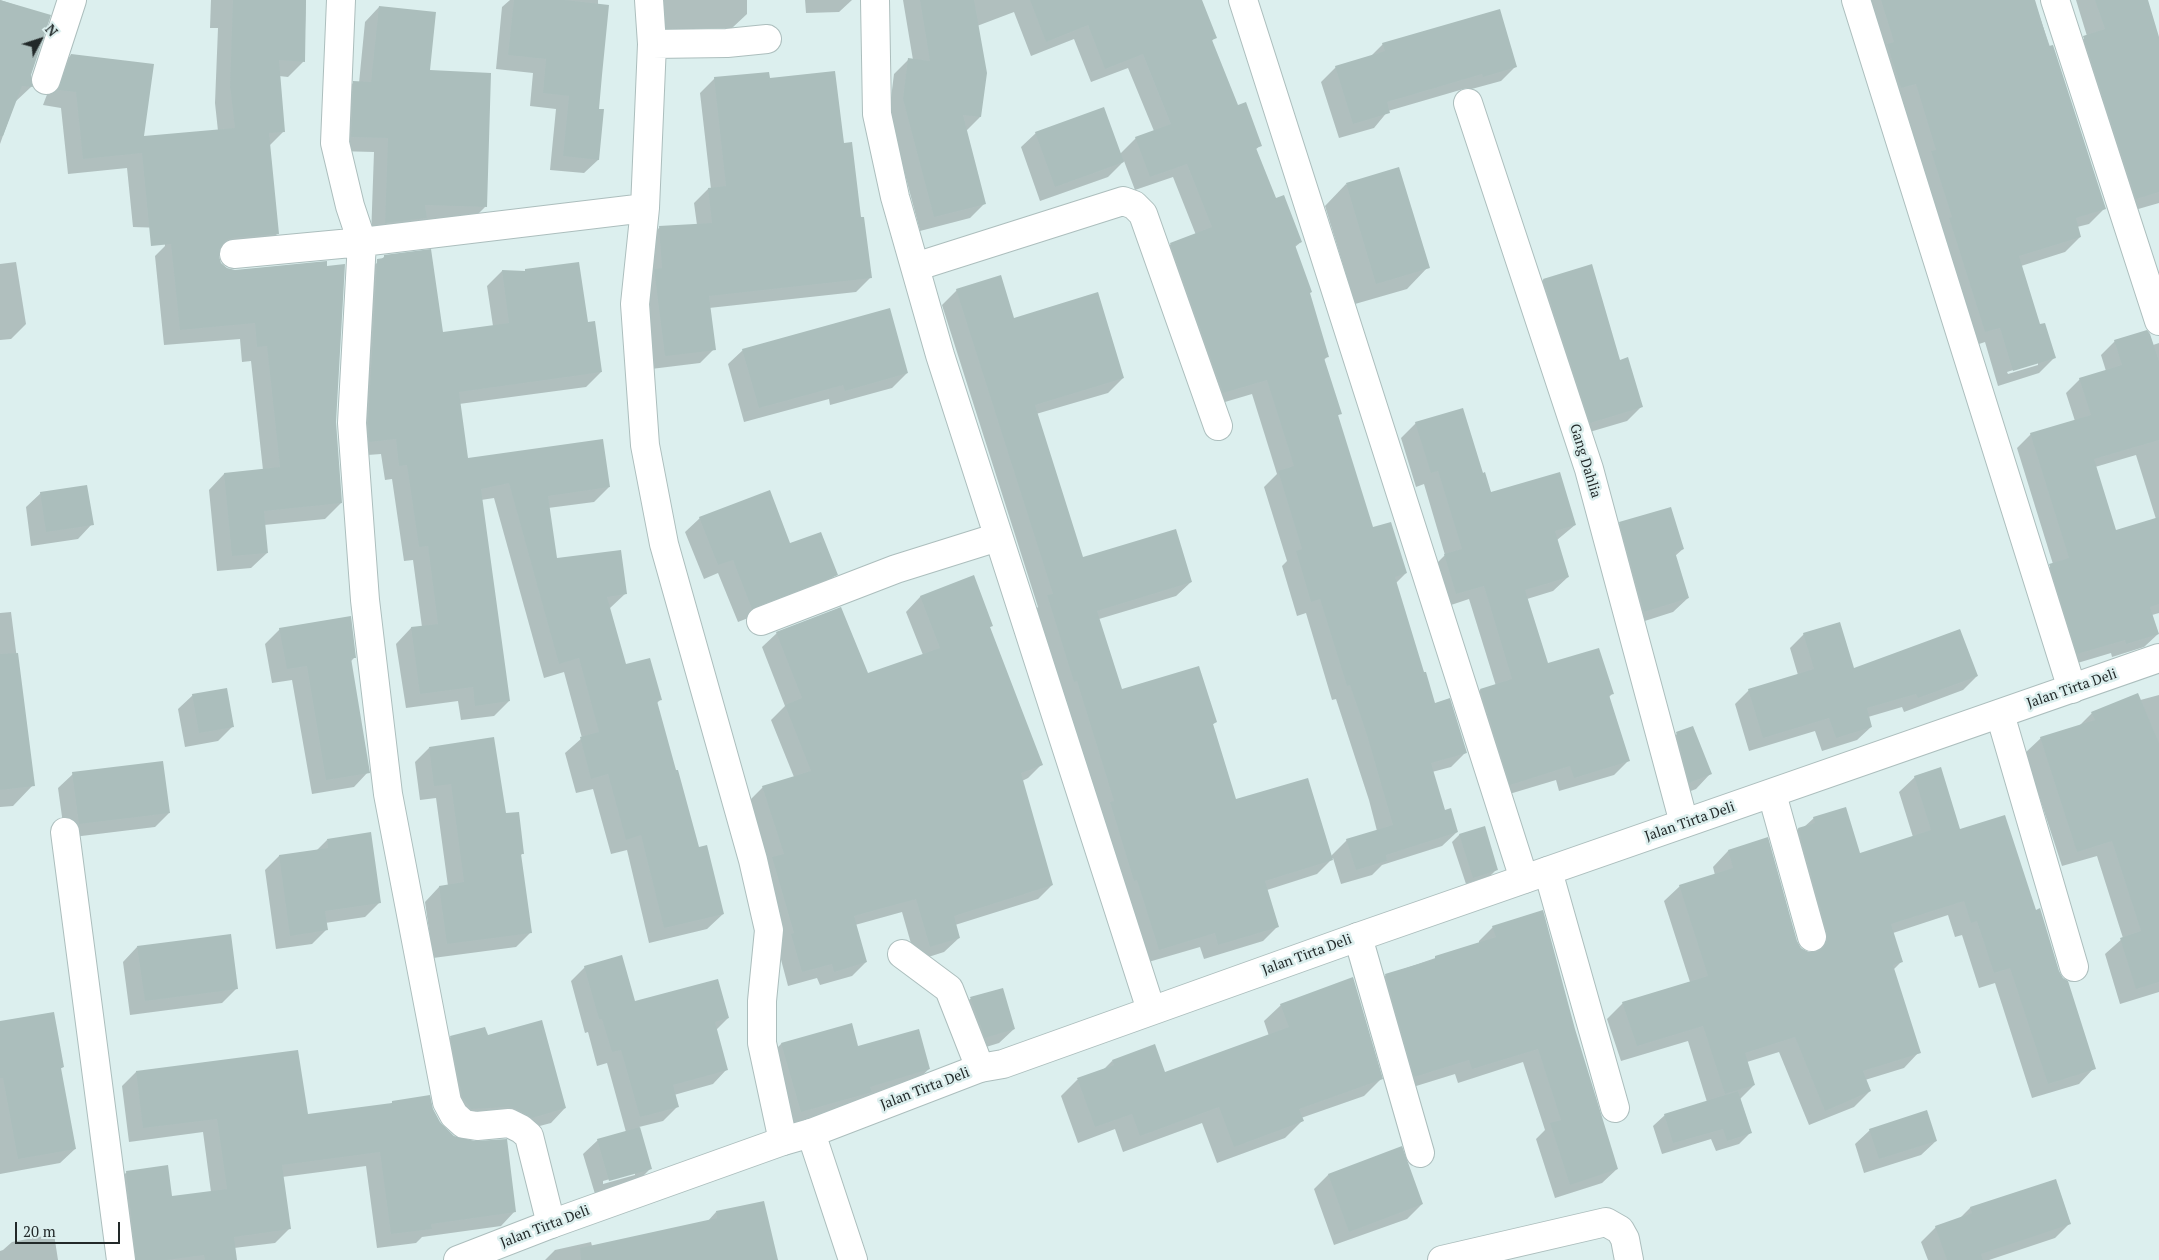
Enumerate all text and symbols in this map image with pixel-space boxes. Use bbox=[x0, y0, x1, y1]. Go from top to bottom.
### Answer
north arrow bbox=[15, 15, 65, 65]
text: N bbox=[41, 20, 63, 40]
street label: Gang Dahlia bbox=[1566, 422, 1604, 500]
street label: Jalan Tirta Deli bbox=[2025, 666, 2119, 712]
street label: Jalan Tirta Deli bbox=[1643, 799, 1737, 845]
street label: Jalan Tirta Deli bbox=[1260, 931, 1354, 979]
street label: Jalan Tirta Deli bbox=[878, 1064, 972, 1114]
street label: Jalan Tirta Deli bbox=[498, 1202, 592, 1252]
scale bar bbox=[18, 1212, 122, 1244]
text: 20 m bbox=[23, 1221, 56, 1241]

